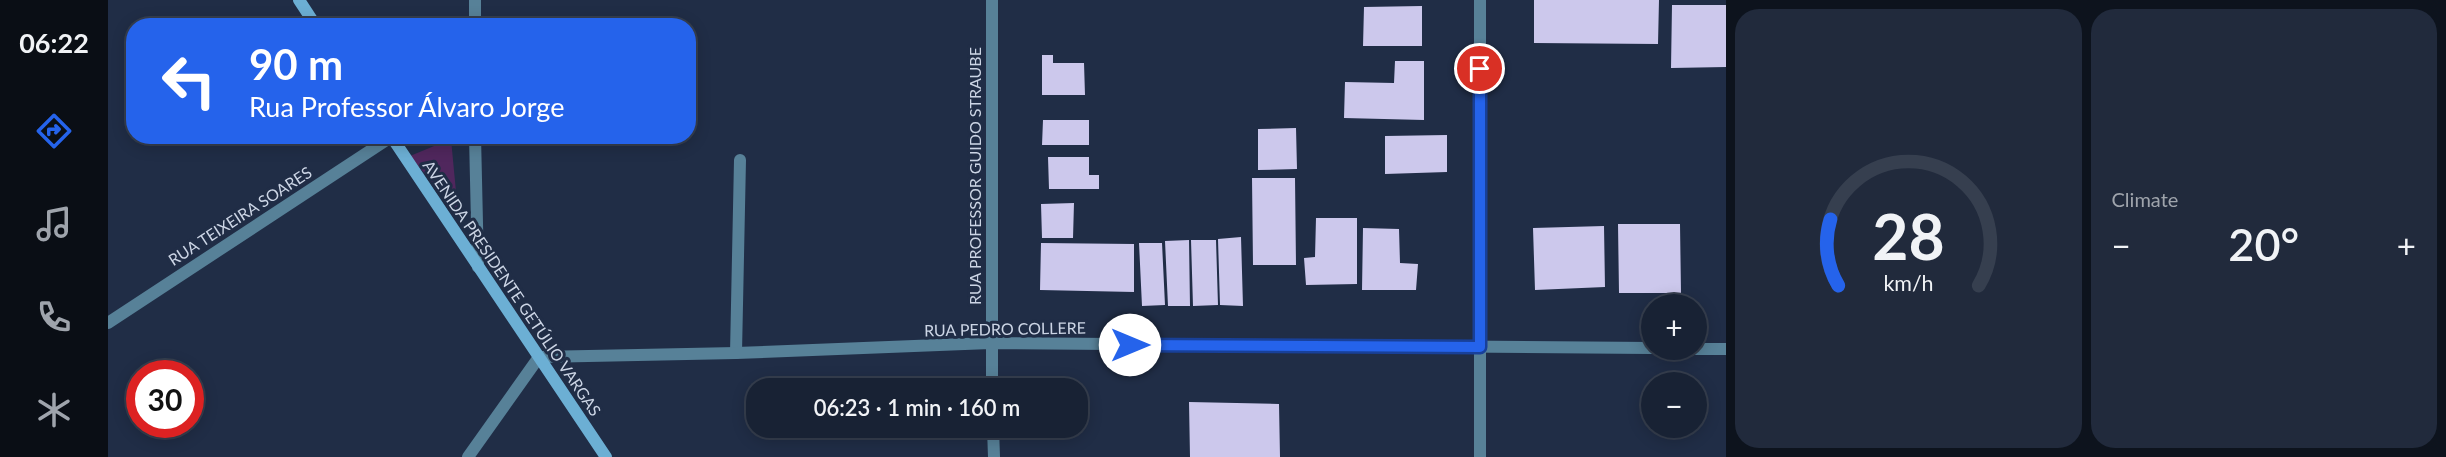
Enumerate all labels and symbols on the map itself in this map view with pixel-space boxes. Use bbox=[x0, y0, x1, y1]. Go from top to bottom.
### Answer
pin bbox=[1454, 43, 1505, 94]
street label: RUA PROFESSOR GUIDO STRAUBE bbox=[965, 47, 984, 305]
street label: AVENIDA PRESIDENTE GETÚLIO VARGAS bbox=[419, 156, 605, 419]
street label: RUA TEIXEIRA SOARES bbox=[165, 162, 315, 269]
position arrow bbox=[1098, 313, 1162, 377]
street label: RUA PEDRO COLLERE bbox=[924, 318, 1086, 339]
speed limit sign: 30 bbox=[126, 360, 204, 438]

